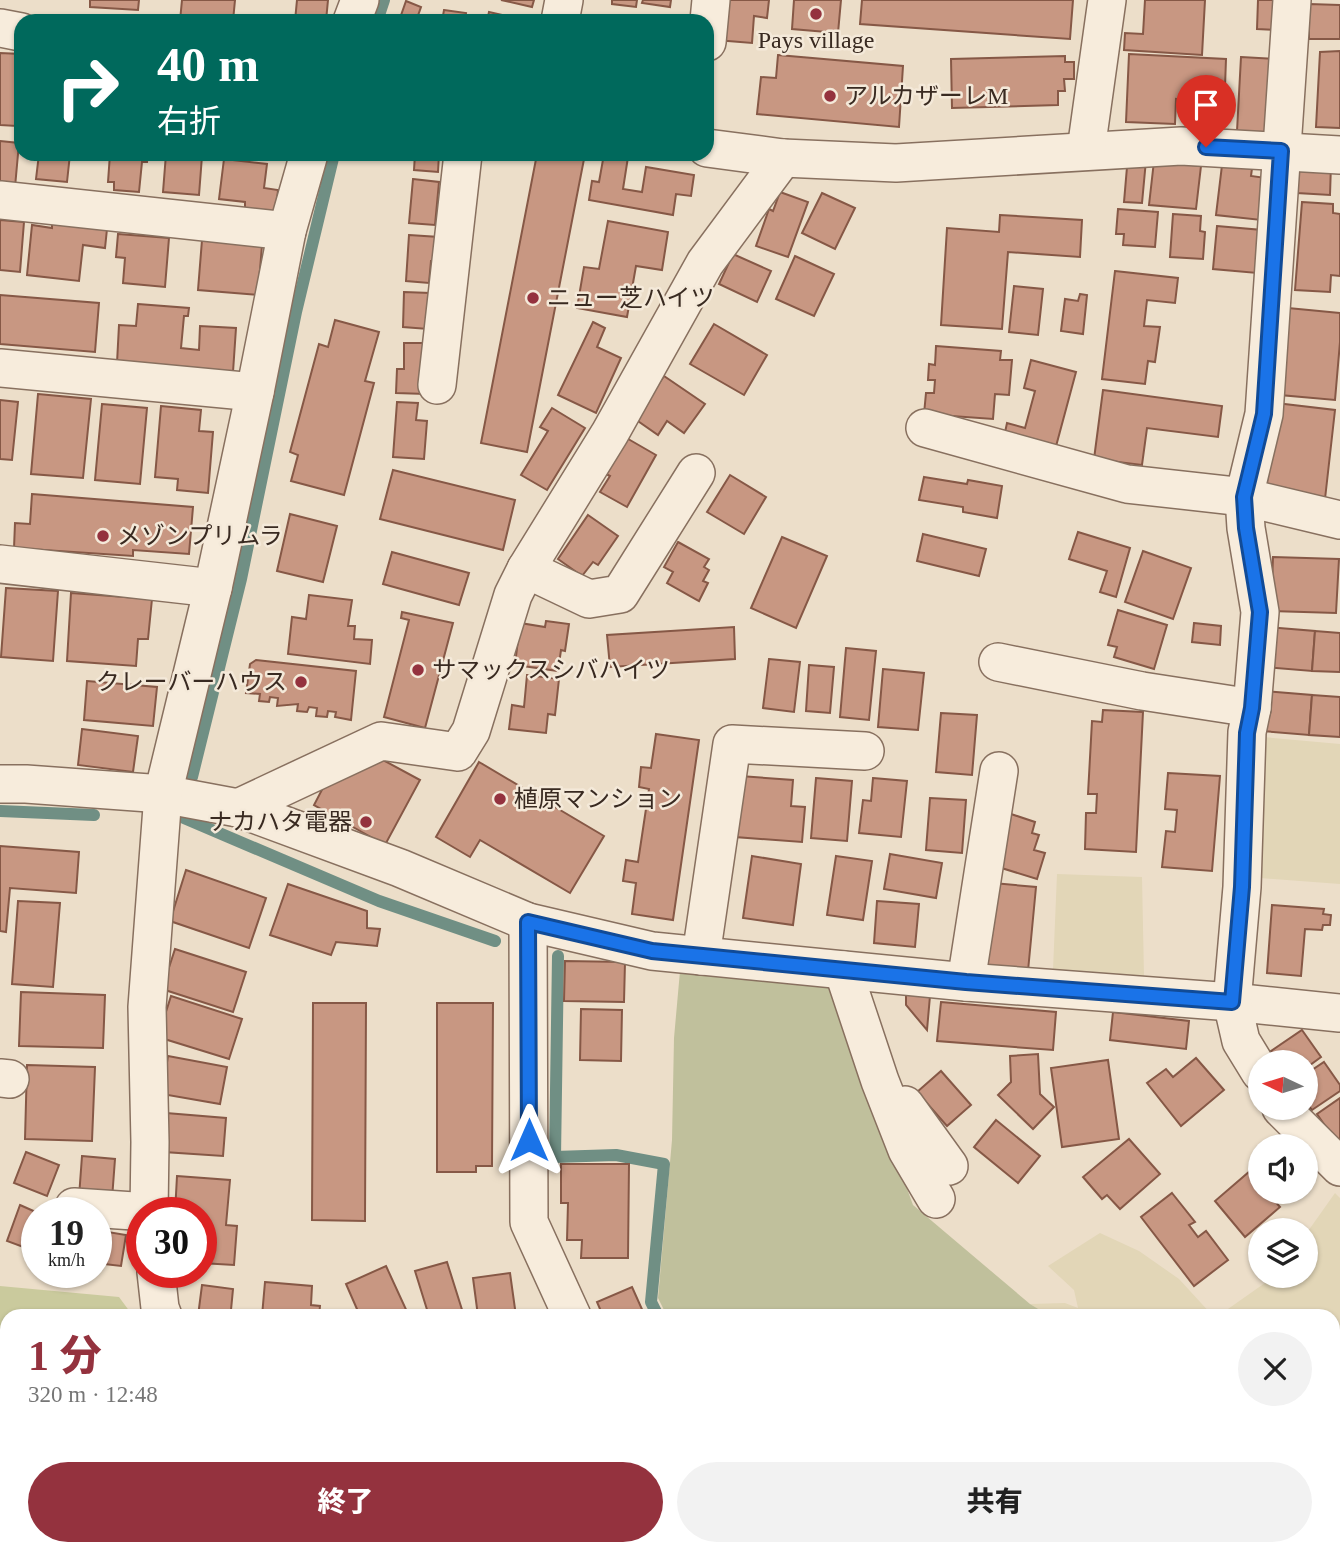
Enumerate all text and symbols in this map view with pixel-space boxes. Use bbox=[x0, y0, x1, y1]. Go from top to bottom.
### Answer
marker: Pays village bbox=[808, 6, 824, 22]
place label: Pays village bbox=[758, 27, 874, 53]
text: 40 m bbox=[157, 37, 259, 92]
icon: right bbox=[42, 42, 133, 133]
pin bbox=[1176, 75, 1236, 147]
place label: アルカザーレM bbox=[844, 83, 1008, 109]
icon: arrive bbox=[1187, 86, 1225, 124]
marker: アルカザーレM bbox=[822, 88, 838, 104]
text: 右折 bbox=[157, 103, 221, 139]
place label: ニュー芝ハイツ bbox=[547, 285, 715, 311]
marker: ニュー芝ハイツ bbox=[525, 290, 541, 306]
place label: メゾンプリムラ bbox=[117, 523, 283, 549]
marker: メゾンプリムラ bbox=[95, 528, 111, 544]
place label: サマックスシバハイツ bbox=[432, 657, 670, 683]
marker: サマックスシバハイツ bbox=[410, 662, 426, 678]
place label: クレーバーハウス bbox=[96, 669, 287, 695]
marker: クレーバーハウス bbox=[293, 674, 309, 690]
place label: 植原マンション bbox=[514, 786, 682, 812]
marker: 植原マンション bbox=[492, 791, 508, 807]
place label: ナカハタ電器 bbox=[208, 809, 352, 835]
marker: ナカハタ電器 bbox=[358, 814, 374, 830]
north arrow bbox=[1248, 1050, 1318, 1120]
map controls bbox=[1248, 1050, 1318, 1288]
position arrow bbox=[492, 1103, 566, 1177]
button: sound bbox=[1248, 1134, 1318, 1204]
speed limit sign: 30 bbox=[126, 1197, 217, 1288]
text: 19 bbox=[49, 1214, 84, 1253]
button: layers bbox=[1248, 1218, 1318, 1288]
text: km/h bbox=[48, 1250, 85, 1270]
button: close bbox=[1238, 1332, 1312, 1406]
text: 1 分 bbox=[28, 1333, 102, 1379]
text: 320 m · 12:48 bbox=[28, 1382, 158, 1407]
button: 終了 bbox=[28, 1462, 663, 1542]
button: 共有 bbox=[677, 1462, 1312, 1542]

